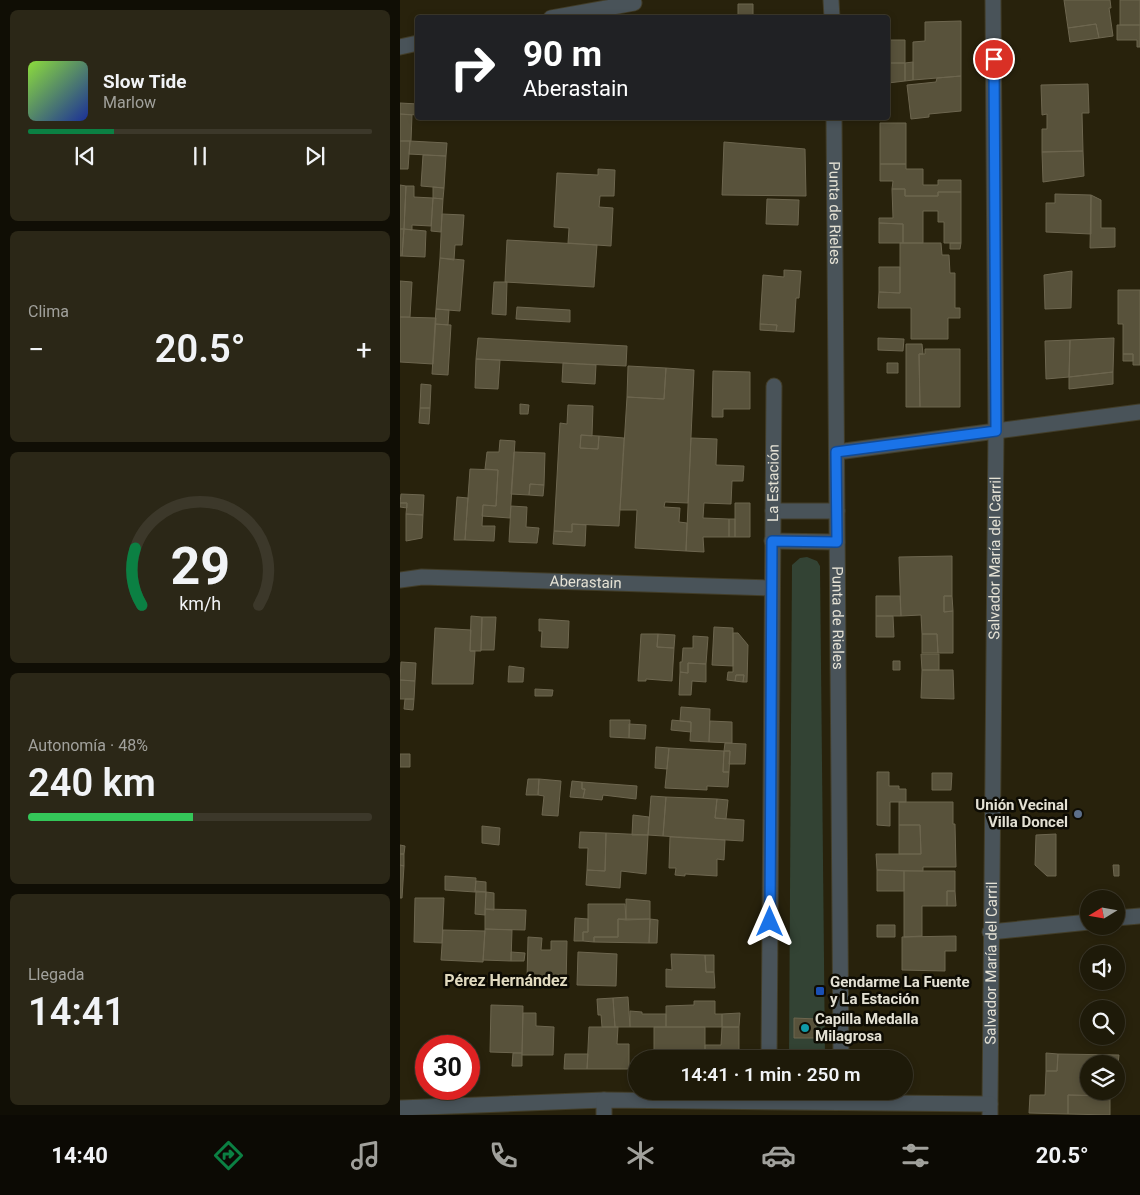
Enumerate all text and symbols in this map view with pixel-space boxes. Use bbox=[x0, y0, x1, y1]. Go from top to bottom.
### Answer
text: 90 m bbox=[523, 34, 602, 75]
icon: right bbox=[440, 35, 505, 100]
pin bbox=[973, 38, 1015, 80]
icon: arrive bbox=[980, 45, 1008, 73]
text: Slow Tide bbox=[103, 70, 186, 93]
text: Aberastain bbox=[523, 76, 628, 101]
text: Marlow bbox=[103, 93, 156, 112]
icon: previous bbox=[71, 142, 99, 170]
icon: pause bbox=[186, 142, 214, 170]
icon: next bbox=[301, 142, 329, 170]
street label: Punta de Rieles bbox=[825, 161, 844, 265]
text: Clima bbox=[28, 302, 69, 321]
text: 20.5° bbox=[155, 327, 245, 371]
text: − bbox=[28, 333, 44, 366]
text: + bbox=[356, 333, 372, 366]
street label: La Estación bbox=[764, 444, 783, 522]
street label: Salvador María del Carril bbox=[985, 476, 1005, 640]
text: 29 bbox=[170, 536, 230, 597]
street label: Punta de Rieles bbox=[828, 566, 847, 670]
street label: Aberastain bbox=[549, 572, 622, 592]
text: km/h bbox=[179, 593, 221, 614]
text: Autonomía · 48% bbox=[28, 736, 148, 755]
text: 240 km bbox=[28, 761, 156, 805]
place label: Unión Vecinal Villa Doncel bbox=[975, 796, 1068, 831]
marker: Unión Vecinal Villa Doncel bbox=[1072, 808, 1084, 820]
street label: Salvador María del Carril bbox=[982, 881, 1001, 1045]
north arrow bbox=[1080, 890, 1125, 935]
map controls bbox=[1080, 890, 1125, 1100]
position arrow bbox=[743, 895, 795, 947]
button: sound bbox=[1080, 945, 1125, 990]
text: Llegada bbox=[28, 965, 84, 984]
district label: Pérez Hernández bbox=[444, 971, 568, 990]
place label: Gendarme La Fuente y La Estación bbox=[830, 973, 970, 1008]
marker: Gendarme La Fuente y La Estación bbox=[814, 985, 826, 997]
text: 14:41 bbox=[28, 990, 125, 1034]
button: search bbox=[1080, 1000, 1125, 1045]
place label: Capilla Medalla Milagrosa bbox=[815, 1010, 919, 1045]
marker: Capilla Medalla Milagrosa bbox=[799, 1022, 811, 1034]
speed limit sign: 30 bbox=[415, 1035, 480, 1100]
button: layers bbox=[1080, 1055, 1125, 1100]
text: 14:41 · 1 min · 250 m bbox=[680, 1063, 861, 1086]
icon: directions bbox=[211, 1138, 246, 1173]
icon: music bbox=[348, 1138, 383, 1173]
icon: phone bbox=[486, 1138, 521, 1173]
icon: climate bbox=[623, 1138, 658, 1173]
icon: car bbox=[761, 1138, 796, 1173]
icon: filters bbox=[898, 1138, 933, 1173]
text: 14:40 bbox=[51, 1143, 108, 1168]
text: 20.5° bbox=[1036, 1143, 1089, 1168]

